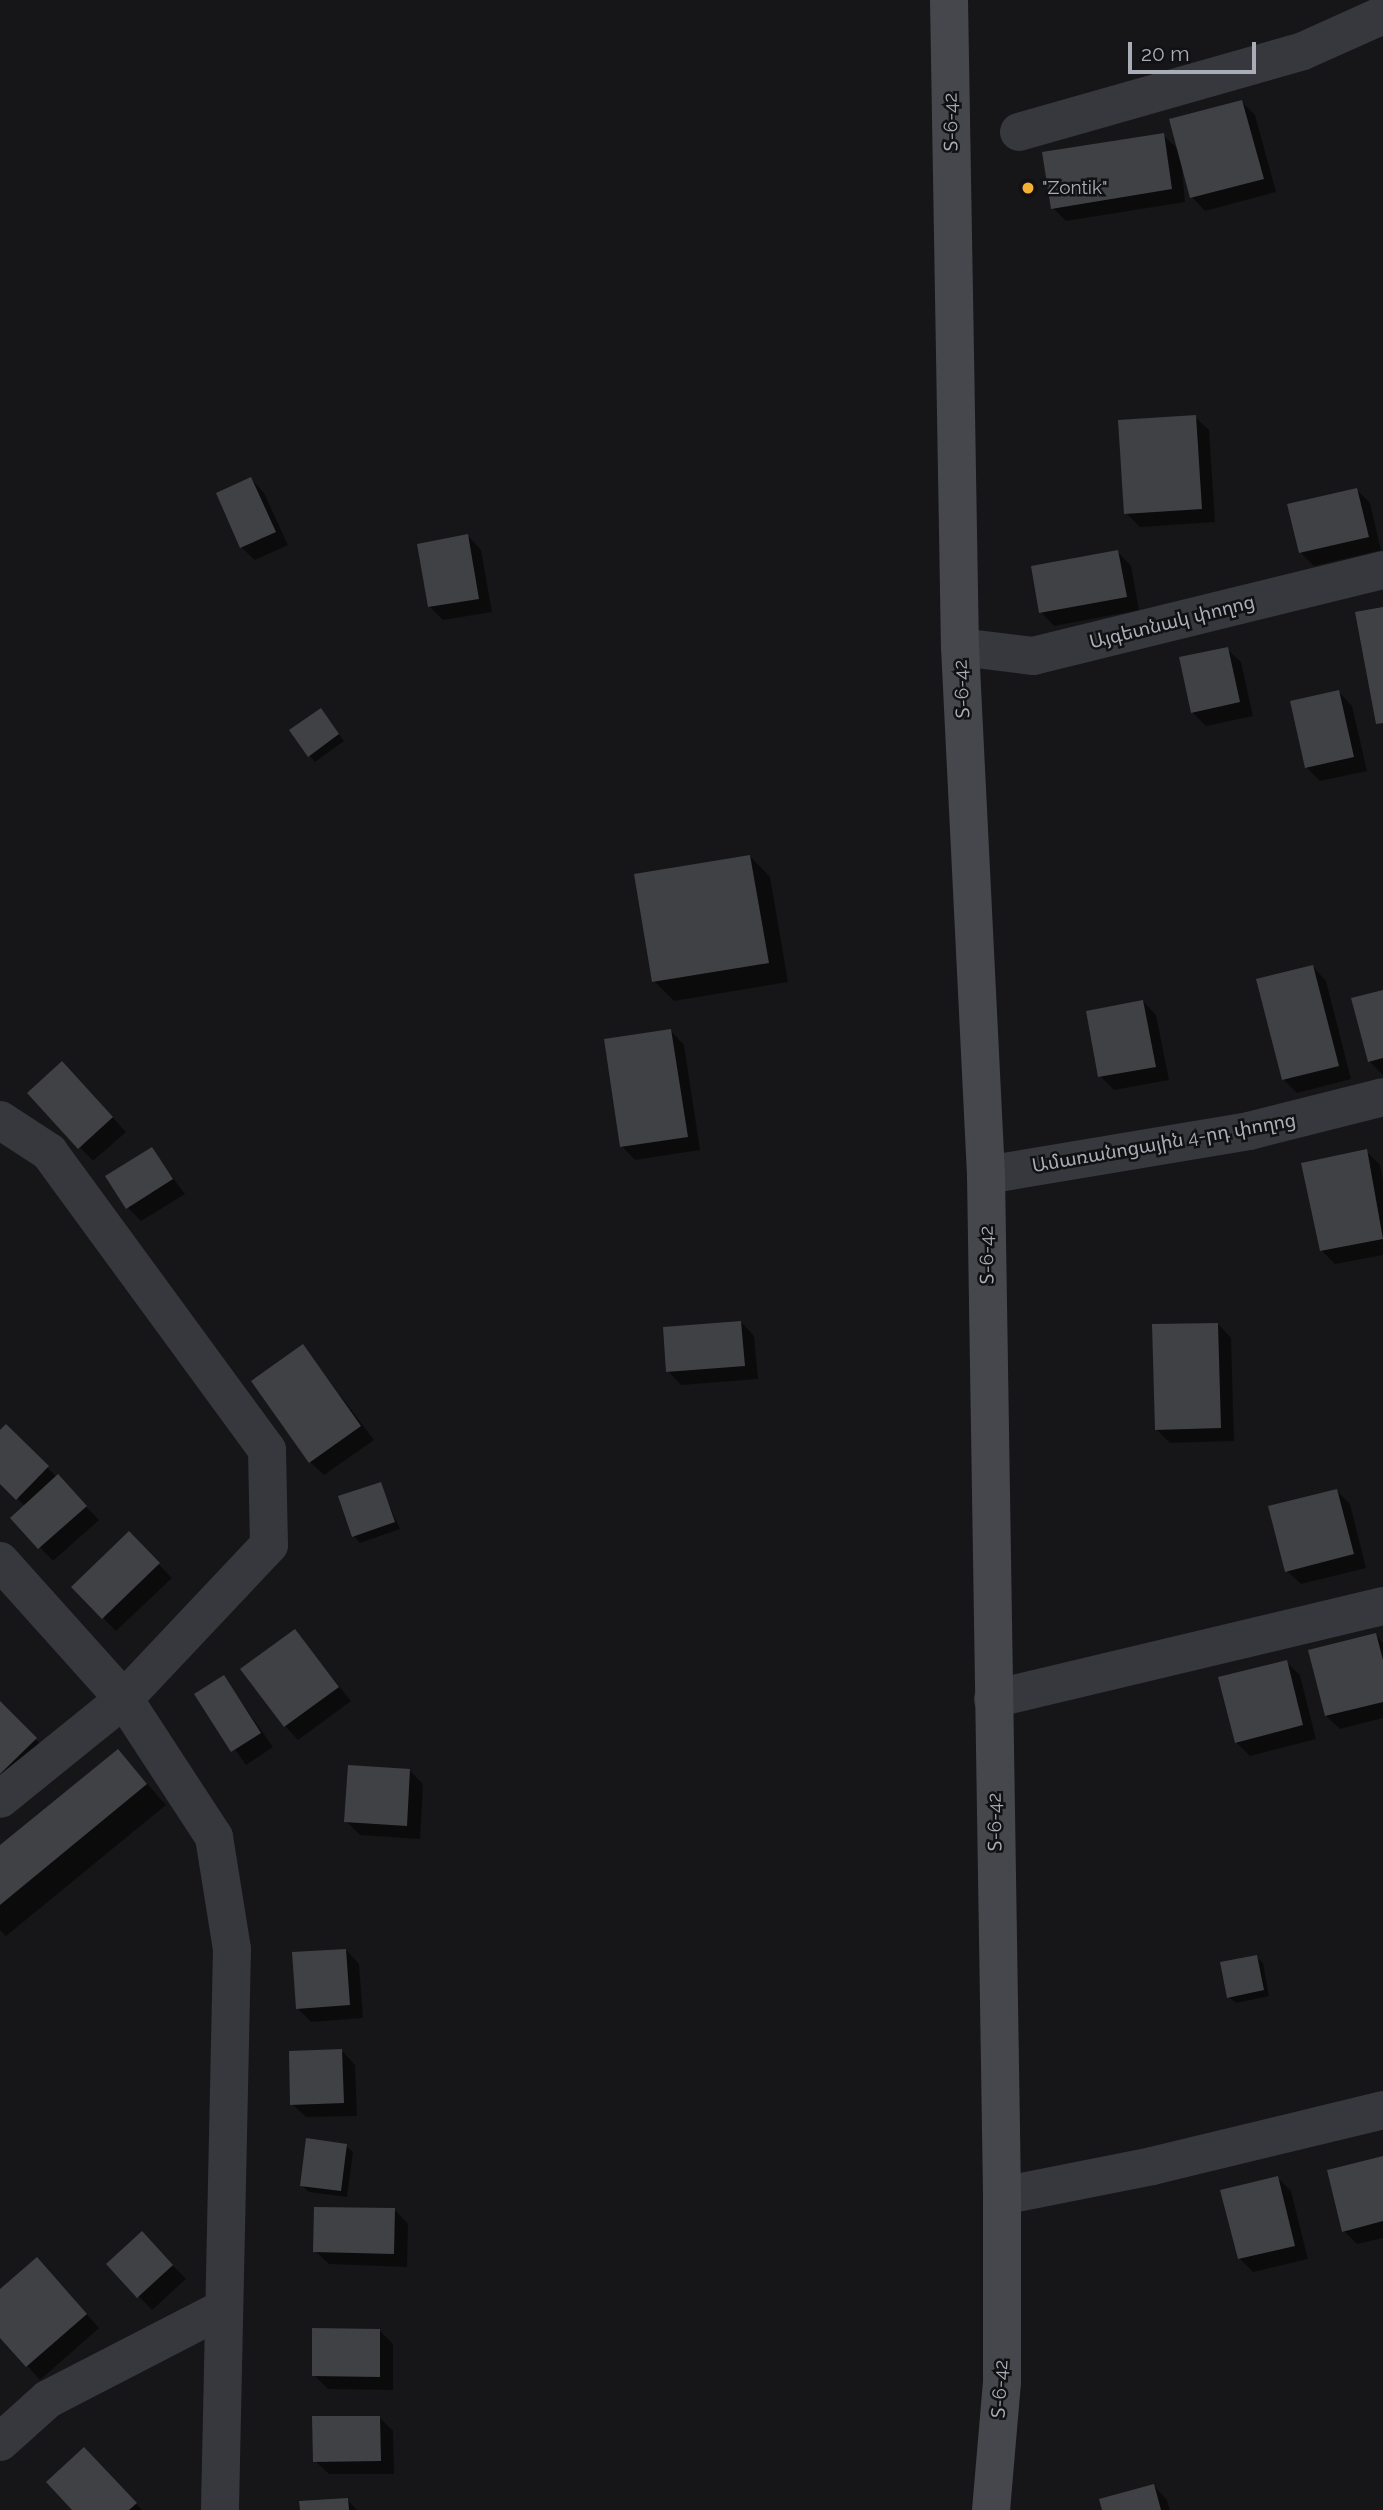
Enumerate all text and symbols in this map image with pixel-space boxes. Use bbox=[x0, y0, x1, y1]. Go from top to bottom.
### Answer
scale bar bbox=[1131, 28, 1259, 72]
text: 20 m bbox=[1141, 41, 1189, 66]
street label: Տ-6-42 bbox=[939, 93, 963, 151]
place label: "Zontik" bbox=[1042, 177, 1108, 199]
marker: "Zontik" bbox=[1020, 180, 1036, 196]
street label: Այգետնակ փողոց bbox=[1087, 590, 1257, 654]
street label: Տ-6-42 bbox=[949, 659, 975, 719]
street label: Ամառանոցային 4-րդ փողոց bbox=[1030, 1109, 1298, 1177]
street label: Տ-6-42 bbox=[975, 1226, 999, 1284]
street label: Տ-6-42 bbox=[983, 1793, 1007, 1851]
street label: Տ-6-42 bbox=[987, 2359, 1013, 2419]

